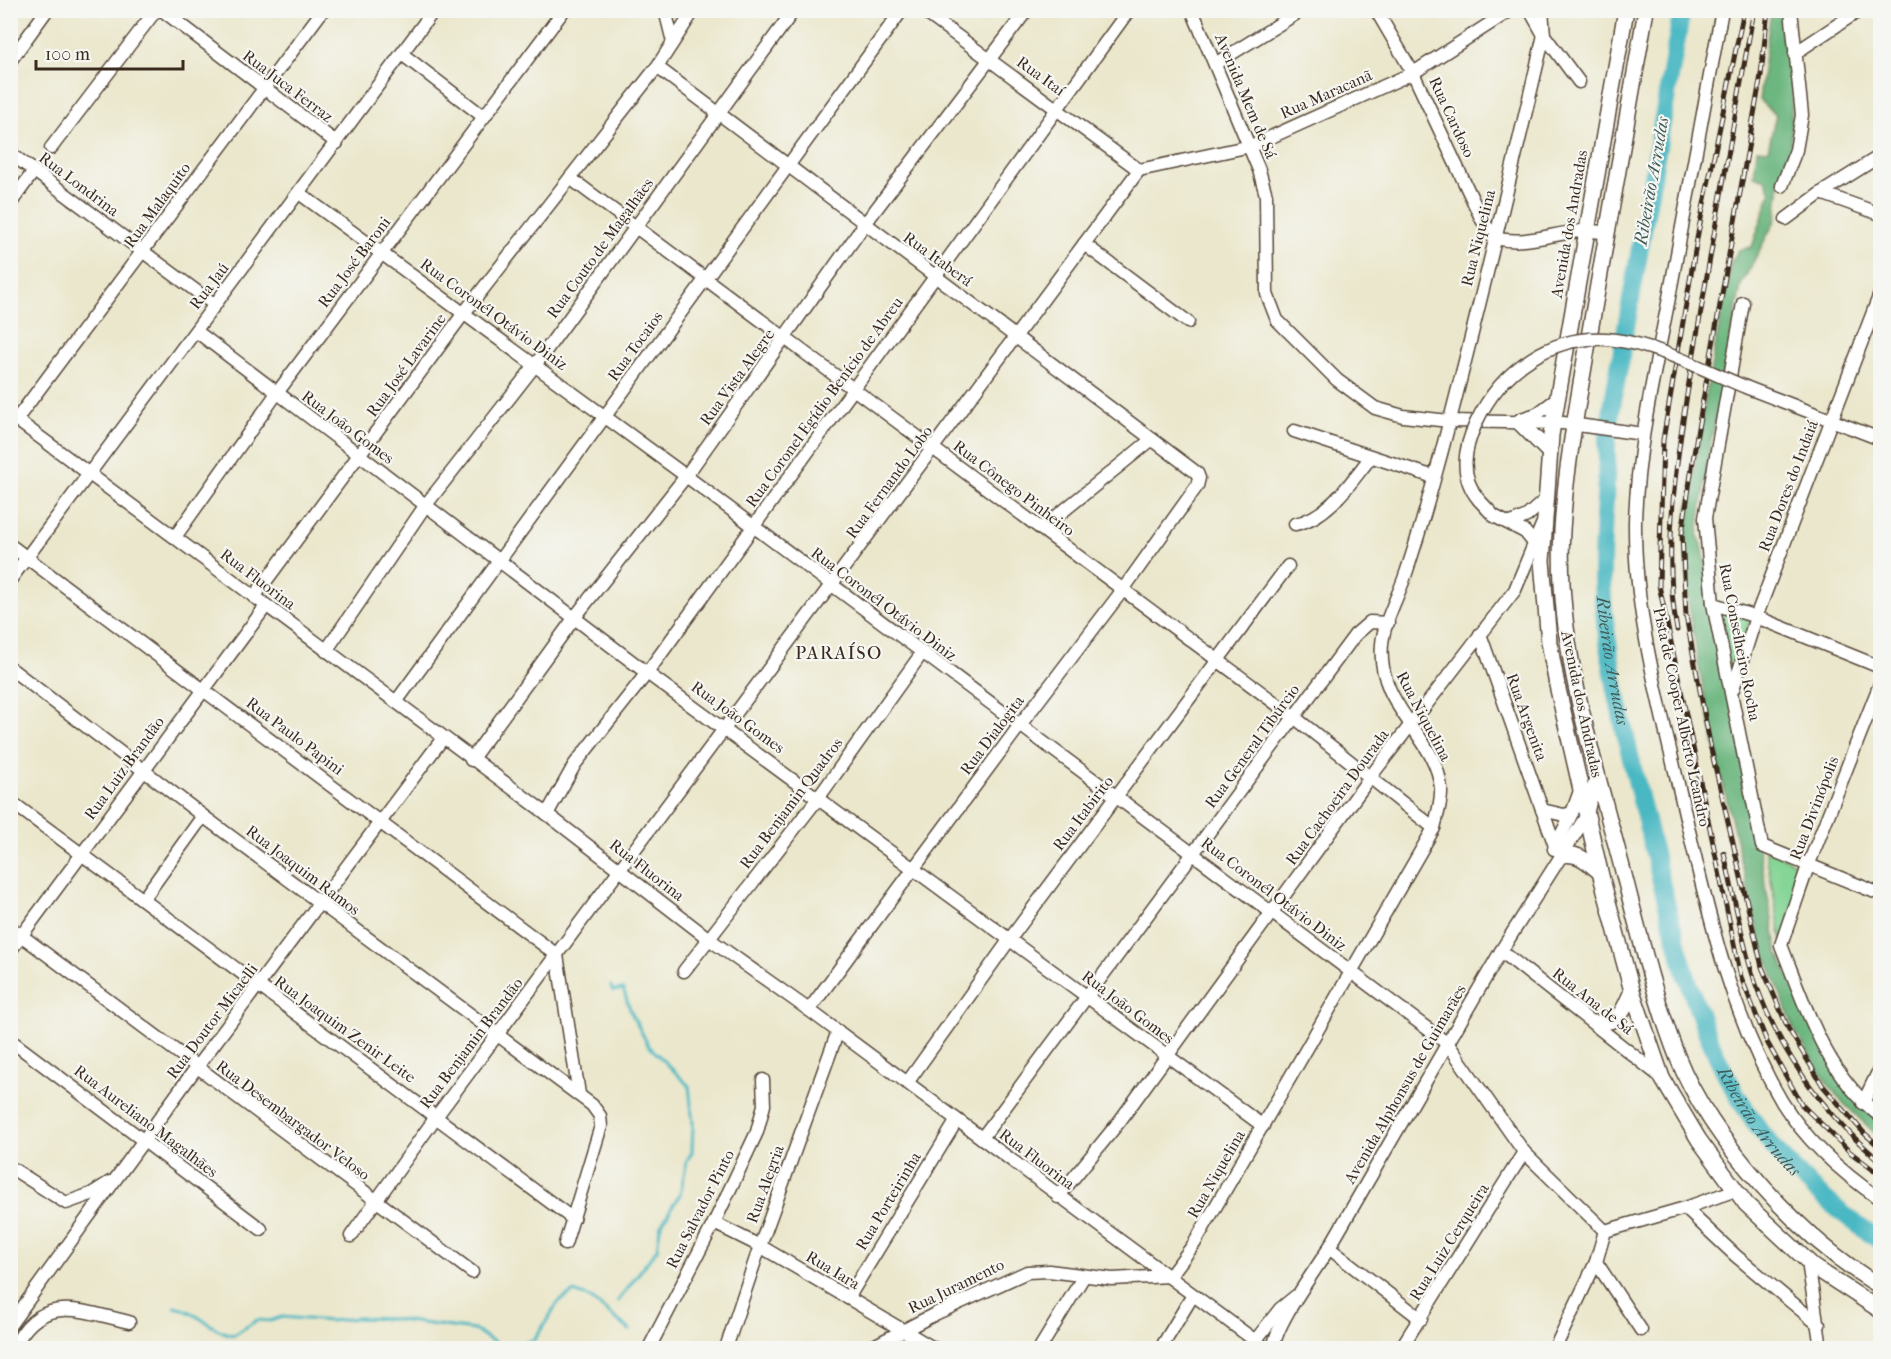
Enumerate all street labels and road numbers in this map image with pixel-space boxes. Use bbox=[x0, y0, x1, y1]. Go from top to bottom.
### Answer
street label: Avenida Mem de Sá bbox=[1211, 30, 1281, 162]
street label: Rua Juca Ferraz bbox=[239, 46, 337, 126]
street label: Rua Itaí bbox=[1013, 52, 1069, 100]
street label: Rua Maracanã bbox=[1277, 65, 1375, 123]
street label: Rua Cardoso bbox=[1425, 74, 1479, 160]
street label: Rua Londrina bbox=[35, 148, 123, 221]
street label: Avenida dos Andradas bbox=[1546, 149, 1591, 300]
street label: Rua Malaquito bbox=[120, 159, 194, 251]
street label: Rua Couto de Magalhães bbox=[543, 174, 657, 322]
street label: Rua Niquelina bbox=[1457, 187, 1499, 288]
street label: Rua José Baroni bbox=[314, 213, 394, 311]
street label: Rua Itaberá bbox=[900, 228, 977, 291]
street label: Rua Coronél Otávio Diniz bbox=[417, 254, 571, 374]
street label: Rua Jaú bbox=[185, 259, 233, 313]
street label: Rua Coronel Egídio Benício de Abreu bbox=[741, 293, 907, 511]
street label: Rua Tocaios bbox=[603, 307, 667, 385]
street label: Rua José Lavarine bbox=[362, 310, 450, 420]
street label: Rua Vista Alegre bbox=[696, 325, 778, 429]
street label: Rua João Gomes bbox=[298, 386, 398, 468]
street label: Rua Dores do Indaiá bbox=[1754, 417, 1822, 554]
street label: Rua Fernando Lobo bbox=[842, 422, 936, 542]
street label: Rua Cônego Pinheiro bbox=[949, 436, 1079, 540]
street label: Rua Coronél Otávio Diniz bbox=[807, 543, 961, 665]
street label: Rua Fluorina bbox=[217, 544, 300, 614]
street label: Rua Conselheiro Rocha bbox=[1715, 562, 1765, 723]
street label: Pista de Cooper Alberto Leandro bbox=[1649, 606, 1715, 828]
street label: Avenida dos Andradas bbox=[1557, 628, 1607, 779]
street label: Rua Niquelina bbox=[1392, 668, 1456, 765]
street label: Rua Argenita bbox=[1502, 671, 1552, 764]
street label: Rua João Gomes bbox=[688, 677, 788, 757]
street label: Rua General Tibúrcio bbox=[1201, 680, 1303, 812]
street label: Rua Dialogita bbox=[956, 691, 1028, 778]
street label: Rua Paulo Papini bbox=[242, 693, 348, 779]
street label: Rua Luiz Brandão bbox=[80, 713, 168, 823]
street label: Rua Cachoeira Dourada bbox=[1281, 725, 1393, 869]
street label: Rua Benjamin Quadros bbox=[735, 734, 847, 872]
street label: Rua Divinópolis bbox=[1785, 753, 1843, 863]
street label: Rua Itabirito bbox=[1049, 772, 1117, 854]
street label: Rua Joaquim Ramos bbox=[242, 821, 364, 919]
street label: Rua Coronél Otávio Diniz bbox=[1197, 833, 1351, 955]
street label: Rua Fluorina bbox=[606, 835, 689, 905]
street label: Rua Doutor Micaelli bbox=[162, 959, 262, 1082]
street label: Rua Ana de Sá bbox=[1549, 964, 1638, 1039]
street label: Rua João Gomes bbox=[1078, 966, 1178, 1048]
street label: Rua Joaquim Zenir Leite bbox=[271, 971, 419, 1087]
street label: Rua Benjamin Brandão bbox=[416, 974, 526, 1112]
street label: Avenida Alphonsus de Guimarães bbox=[1340, 981, 1470, 1188]
street label: Rua Desembargador Veloso bbox=[212, 1056, 374, 1184]
street label: Rua Aureliano Magalhães bbox=[70, 1061, 222, 1181]
street label: Rua Fluorina bbox=[996, 1124, 1079, 1194]
street label: Rua Niquelina bbox=[1183, 1126, 1249, 1222]
street label: Rua Alegria bbox=[742, 1142, 788, 1225]
street label: Rua Salvador Pinto bbox=[662, 1146, 738, 1272]
street label: Rua Porteirinha bbox=[851, 1148, 925, 1253]
street label: Rua Luiz Cerqueira bbox=[1405, 1179, 1493, 1304]
street label: Rua Iara bbox=[803, 1247, 864, 1294]
street label: Rua Juramento bbox=[905, 1255, 1007, 1317]

